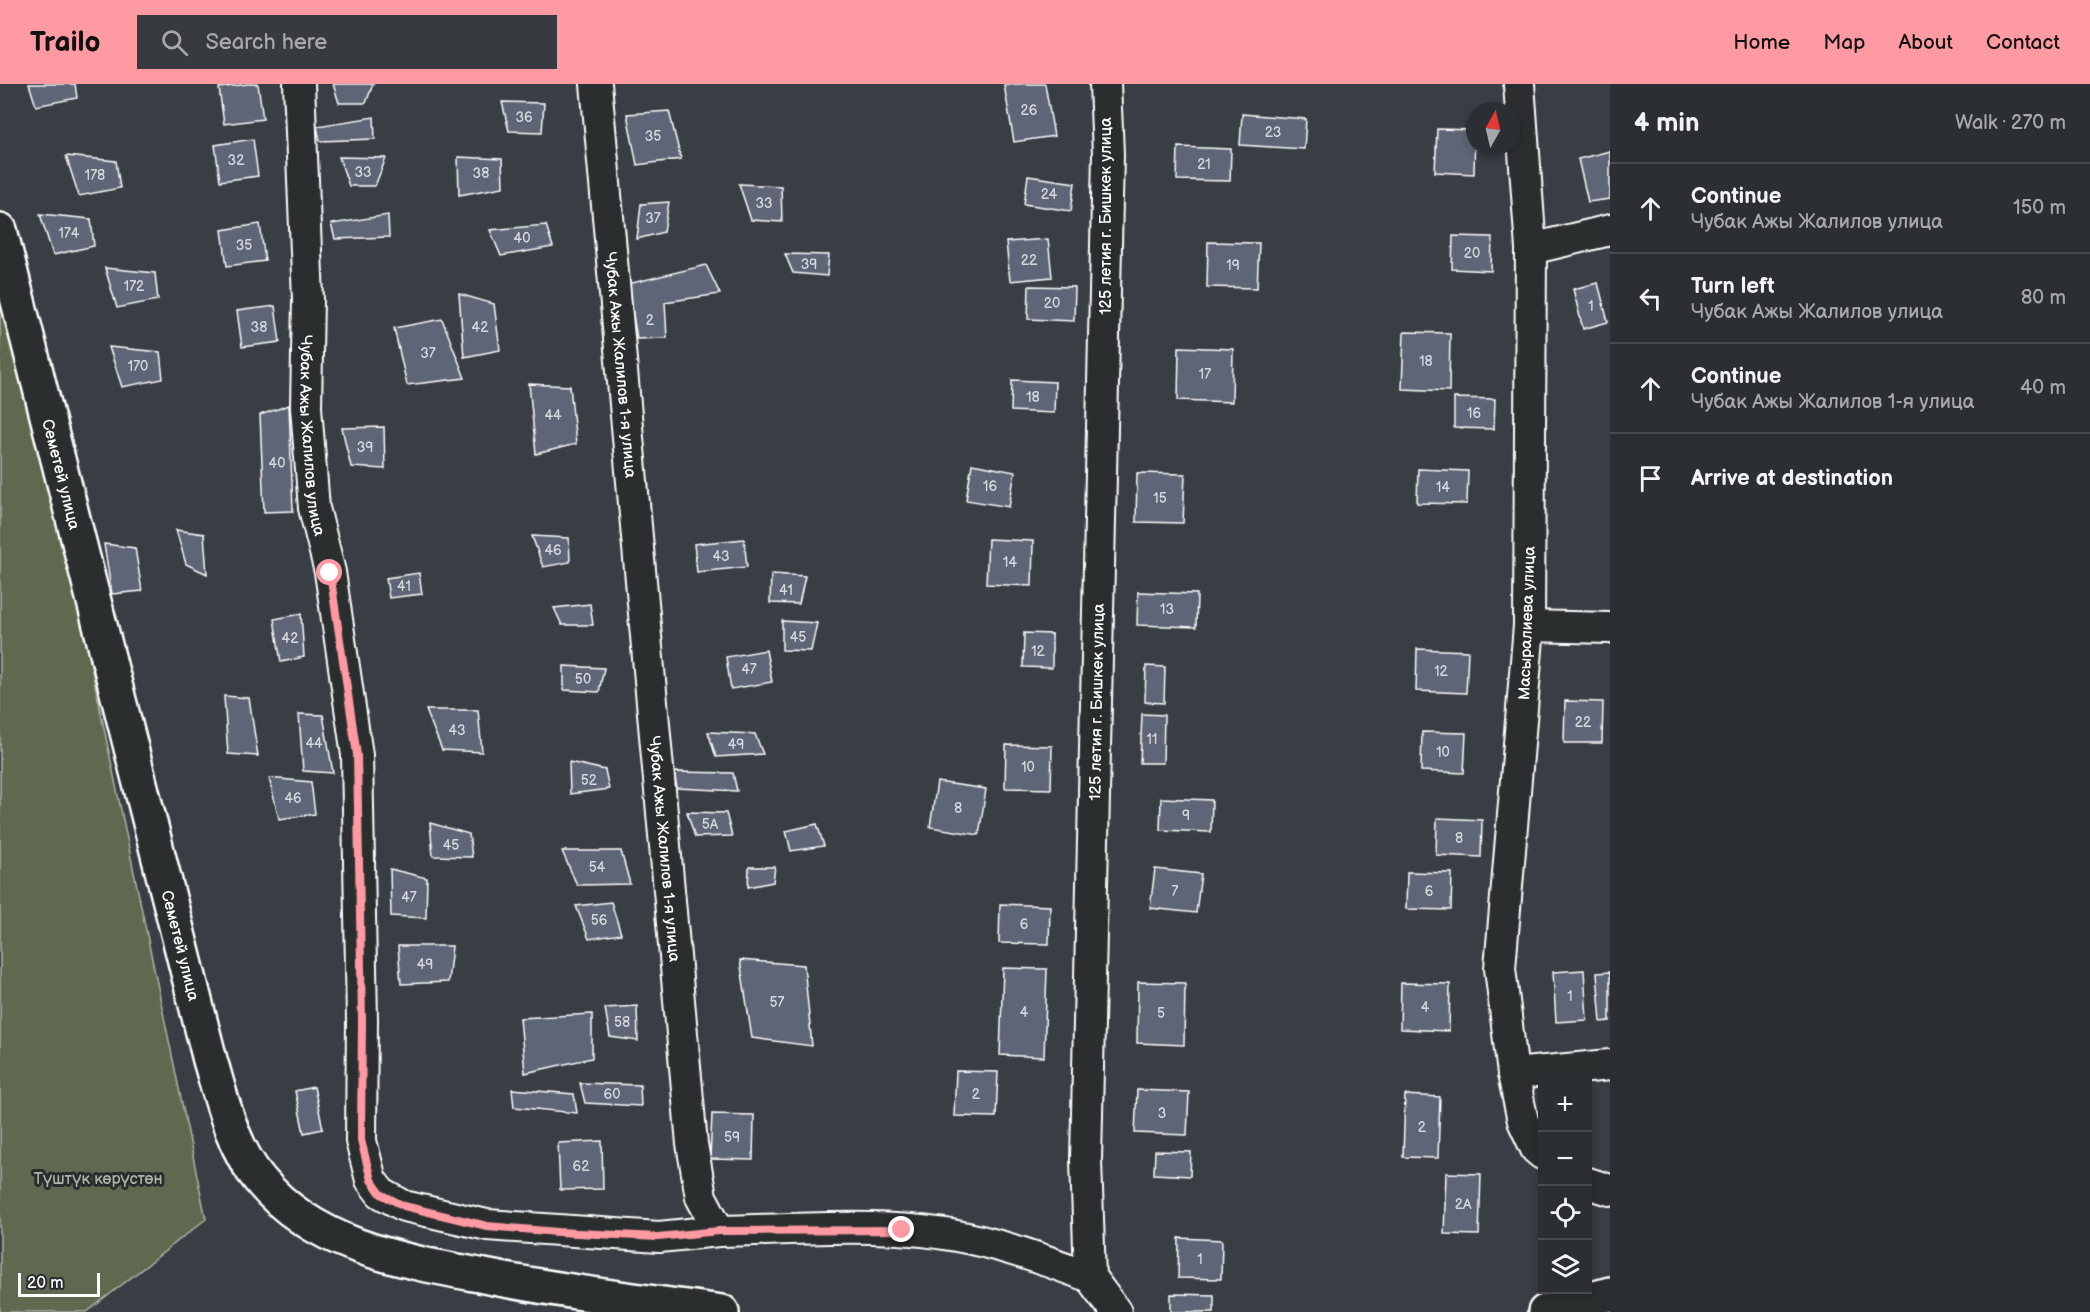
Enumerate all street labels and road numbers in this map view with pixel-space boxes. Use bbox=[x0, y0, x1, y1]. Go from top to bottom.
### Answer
street label: 125 летия г. Бишкек улица bbox=[1097, 117, 1116, 315]
street label: Чубак Ажы Жалилов 1-я улица bbox=[600, 251, 640, 479]
street label: Чубак Ажы Жалилов улица bbox=[295, 335, 329, 539]
street label: Семетей улица bbox=[37, 417, 84, 532]
street label: Масыралиева улица bbox=[1515, 545, 1540, 700]
street label: 125 летия г. Бишкек улица bbox=[1086, 603, 1109, 801]
street label: Чубак Ажы Жалилов 1-я улица bbox=[644, 735, 684, 963]
street label: Семетей улица bbox=[156, 889, 203, 1004]

